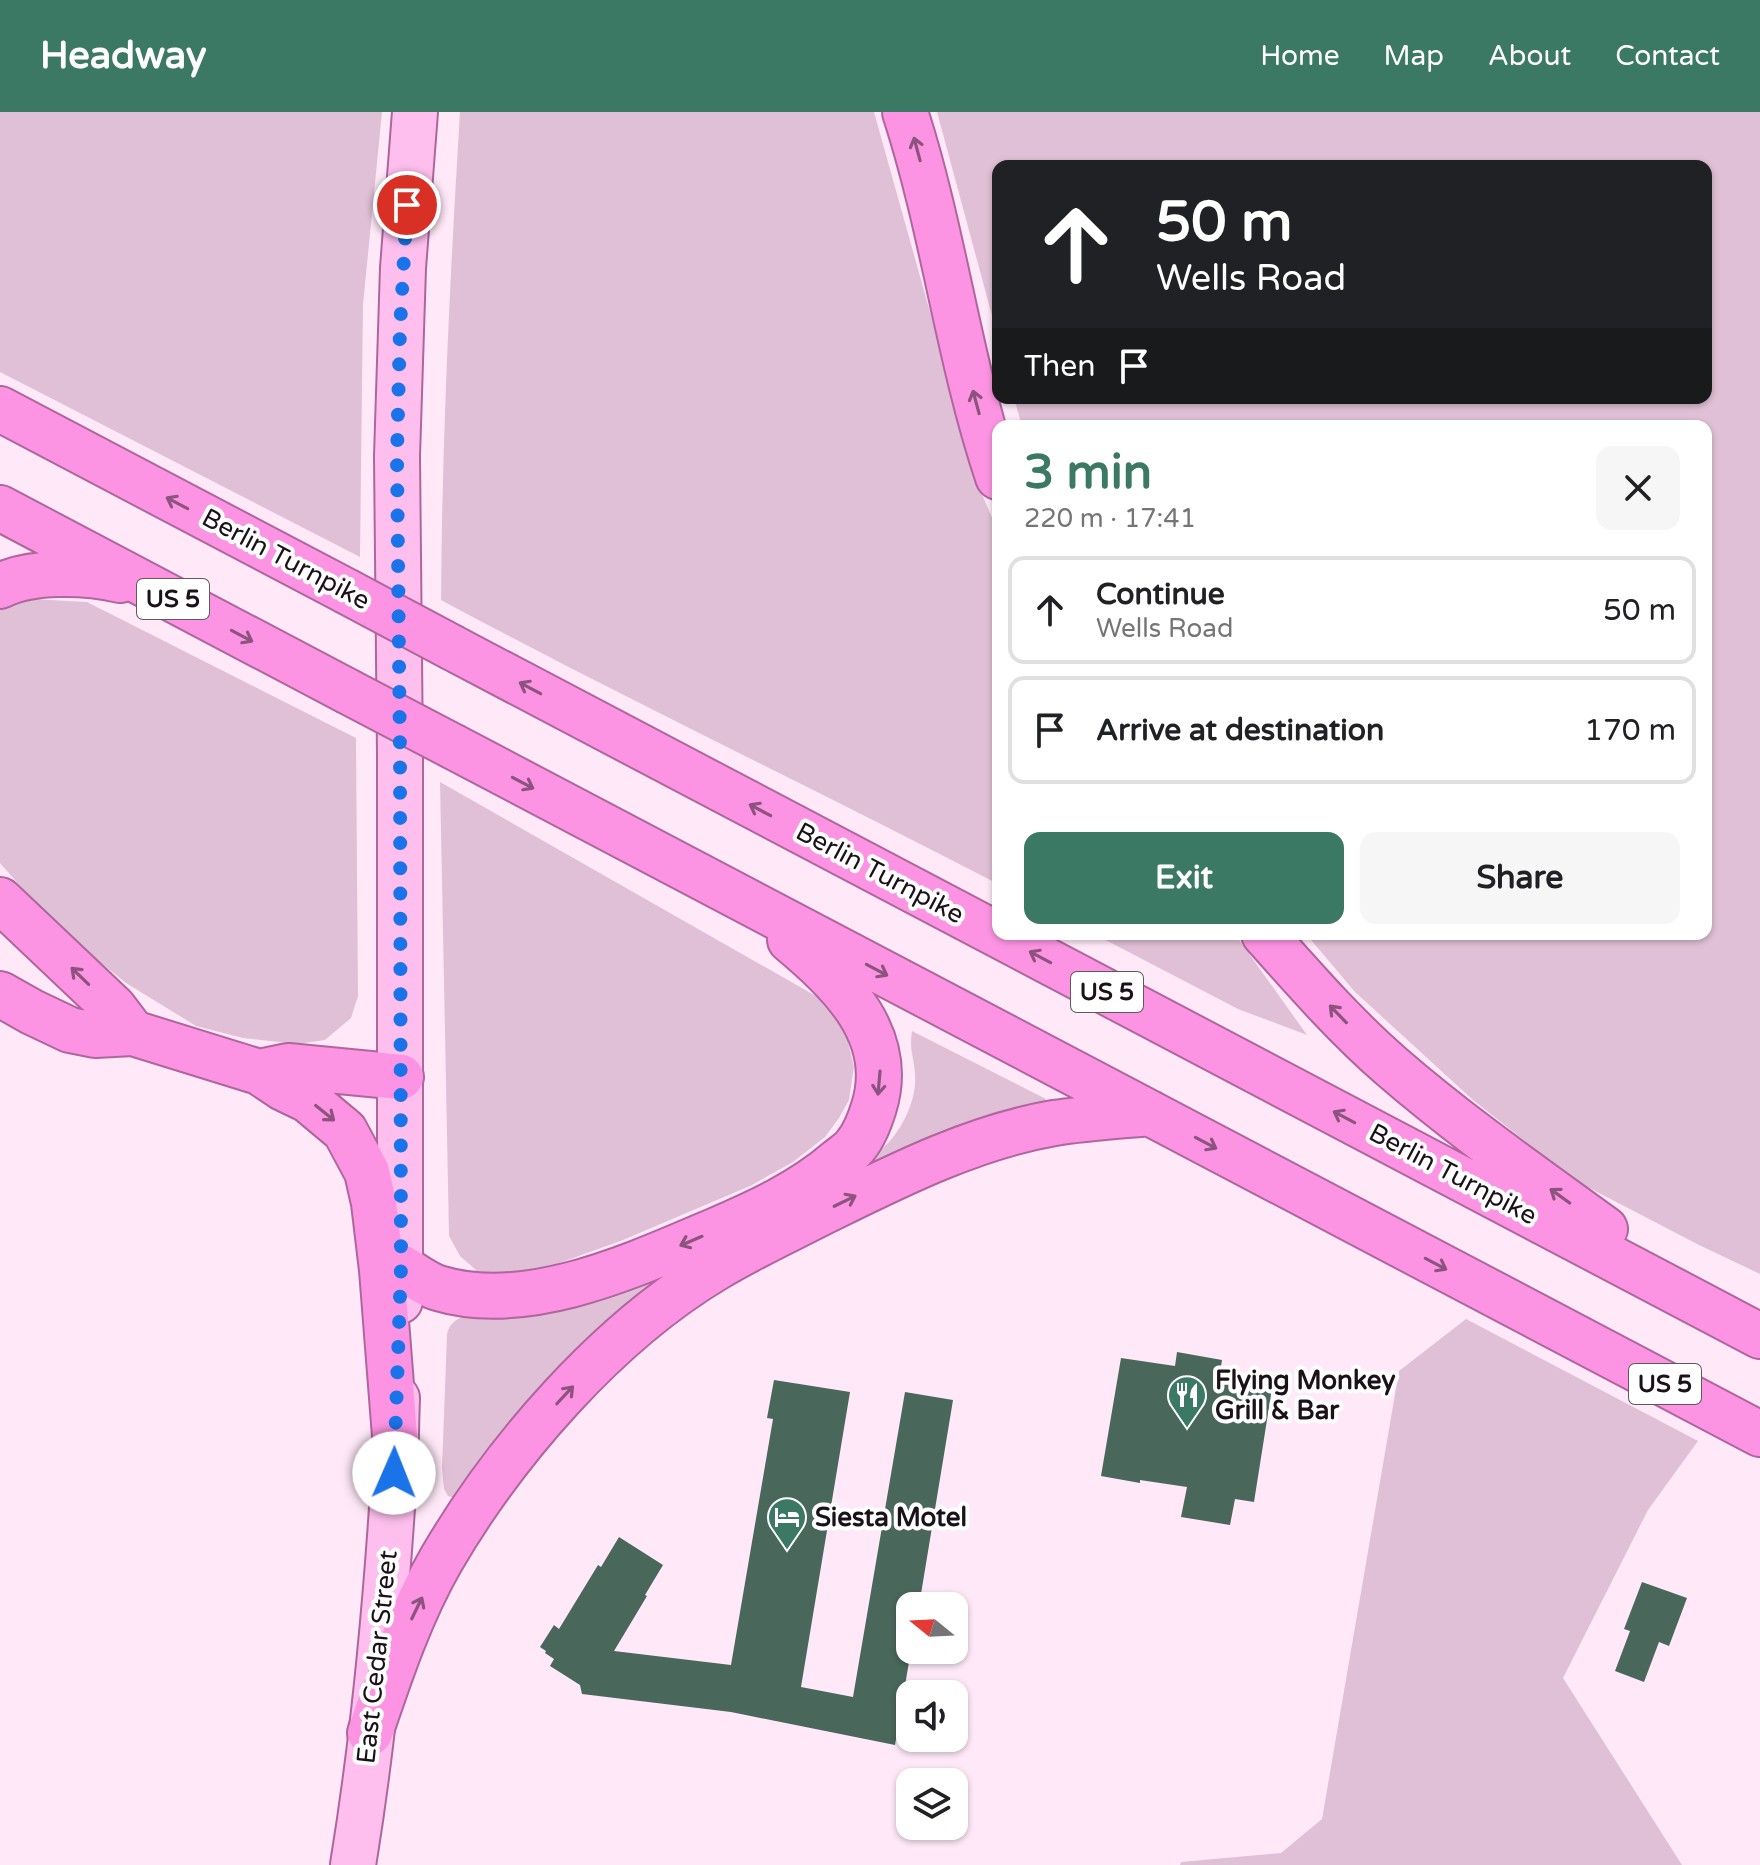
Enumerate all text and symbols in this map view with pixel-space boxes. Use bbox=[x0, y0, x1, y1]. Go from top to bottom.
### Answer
text: Headway bbox=[40, 33, 206, 79]
text: Home bbox=[1260, 39, 1340, 73]
text: Map bbox=[1384, 39, 1444, 73]
text: About bbox=[1488, 39, 1571, 73]
text: Contact bbox=[1615, 39, 1720, 73]
one-way arrow bbox=[908, 136, 923, 162]
pin bbox=[373, 171, 441, 239]
icon: arrive bbox=[385, 183, 429, 227]
text: 50 m bbox=[1156, 189, 1292, 256]
icon: ahead bbox=[1024, 192, 1128, 296]
text: Wells Road bbox=[1156, 257, 1346, 300]
icon: arrive bbox=[1112, 344, 1156, 388]
text: Then bbox=[1024, 348, 1096, 385]
one-way arrow bbox=[967, 390, 982, 416]
text: 3 min bbox=[1024, 444, 1152, 502]
button: close bbox=[1596, 446, 1680, 530]
one-way arrow bbox=[166, 494, 190, 510]
street label: Berlin Turnpike bbox=[197, 502, 375, 616]
text: 220 m · 17:41 bbox=[1024, 503, 1196, 534]
text: Continue bbox=[1096, 576, 1225, 613]
road number: US 5 bbox=[137, 579, 209, 619]
icon: ahead bbox=[1028, 588, 1072, 632]
text: 50 m bbox=[1603, 592, 1676, 629]
text: Wells Road bbox=[1096, 613, 1233, 644]
one-way arrow bbox=[230, 628, 254, 644]
one-way arrow bbox=[519, 680, 543, 696]
icon: arrive bbox=[1028, 708, 1072, 752]
text: Arrive at destination bbox=[1096, 712, 1384, 749]
text: 170 m bbox=[1584, 712, 1676, 749]
one-way arrow bbox=[511, 776, 534, 792]
one-way arrow bbox=[749, 801, 773, 817]
street label: Berlin Turnpike bbox=[791, 816, 969, 930]
button: Exit bbox=[1024, 832, 1344, 924]
button: Share bbox=[1360, 832, 1680, 924]
one-way arrow bbox=[1028, 948, 1052, 964]
one-way arrow bbox=[865, 962, 888, 978]
one-way arrow bbox=[70, 967, 90, 986]
road number: US 5 bbox=[1071, 972, 1143, 1012]
one-way arrow bbox=[1329, 1004, 1347, 1024]
one-way arrow bbox=[871, 1069, 886, 1096]
one-way arrow bbox=[314, 1105, 335, 1122]
one-way arrow bbox=[1333, 1108, 1357, 1124]
street label: Berlin Turnpike bbox=[1364, 1117, 1542, 1231]
one-way arrow bbox=[1194, 1135, 1218, 1151]
one-way arrow bbox=[1549, 1188, 1571, 1204]
one-way arrow bbox=[833, 1193, 857, 1208]
one-way arrow bbox=[679, 1234, 704, 1249]
one-way arrow bbox=[1424, 1257, 1448, 1273]
road number: US 5 bbox=[1629, 1364, 1701, 1404]
place label: Flying Monkey Grill & Bar bbox=[1215, 1365, 1395, 1426]
restaurant icon: Flying Monkey Grill & Bar bbox=[1166, 1374, 1208, 1429]
one-way arrow bbox=[555, 1386, 573, 1406]
position arrow bbox=[352, 1431, 436, 1515]
hotel icon: Siesta Motel bbox=[766, 1496, 808, 1551]
place label: Siesta Motel bbox=[815, 1502, 967, 1533]
street label: East Cedar Street bbox=[350, 1549, 404, 1765]
north arrow bbox=[896, 1592, 968, 1664]
map controls bbox=[896, 1592, 968, 1840]
one-way arrow bbox=[410, 1596, 425, 1620]
button: sound bbox=[896, 1680, 968, 1752]
button: layers bbox=[896, 1768, 968, 1840]

